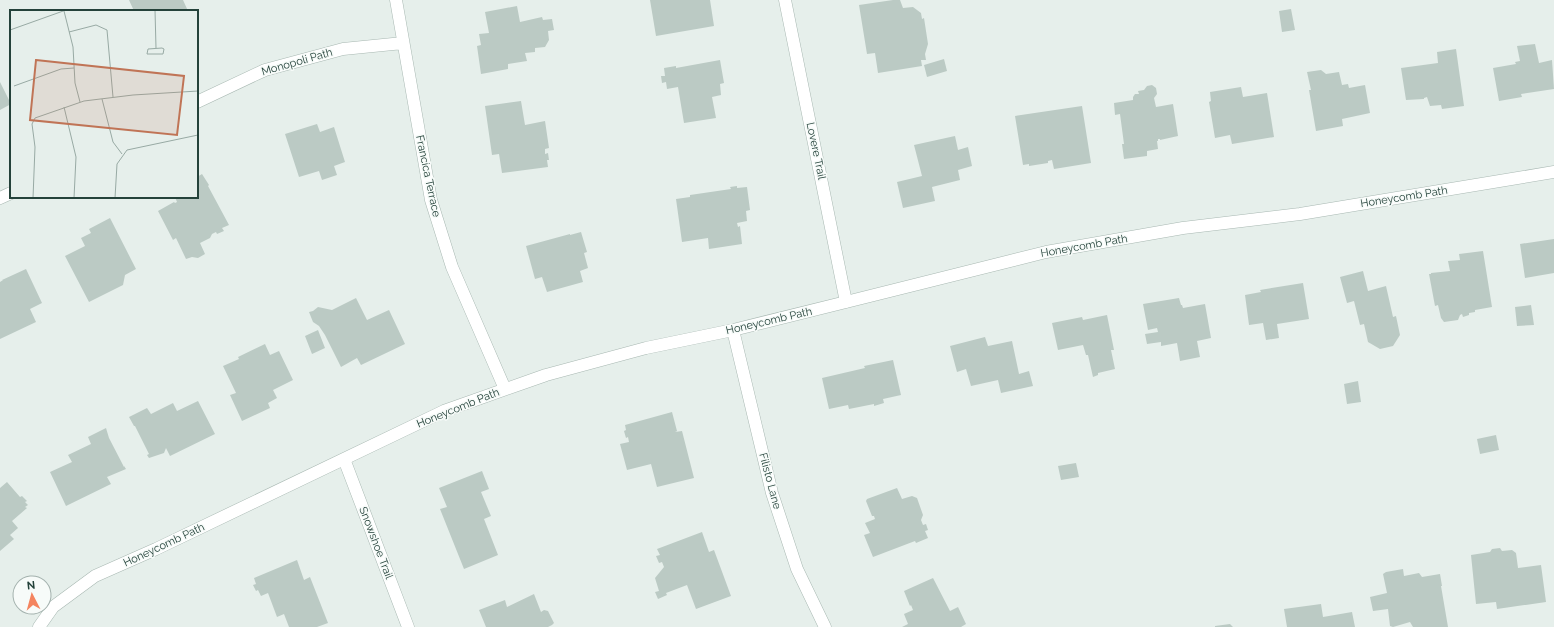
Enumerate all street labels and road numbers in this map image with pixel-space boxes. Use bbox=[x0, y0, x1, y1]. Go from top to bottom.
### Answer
street label: Monopoli Path bbox=[260, 46, 334, 78]
street label: Lovere Trail bbox=[804, 121, 828, 181]
street label: Francica Terrace bbox=[413, 134, 443, 219]
street label: Honeycomb Path bbox=[1359, 184, 1449, 210]
street label: Honeycomb Path bbox=[1039, 232, 1129, 260]
street label: Honeycomb Path bbox=[725, 305, 813, 337]
street label: Honeycomb Path bbox=[415, 385, 501, 431]
street label: Filisto Lane bbox=[756, 451, 784, 511]
street label: Snowshoe Trail bbox=[356, 505, 396, 581]
street label: Honeycomb Path bbox=[121, 520, 207, 570]

